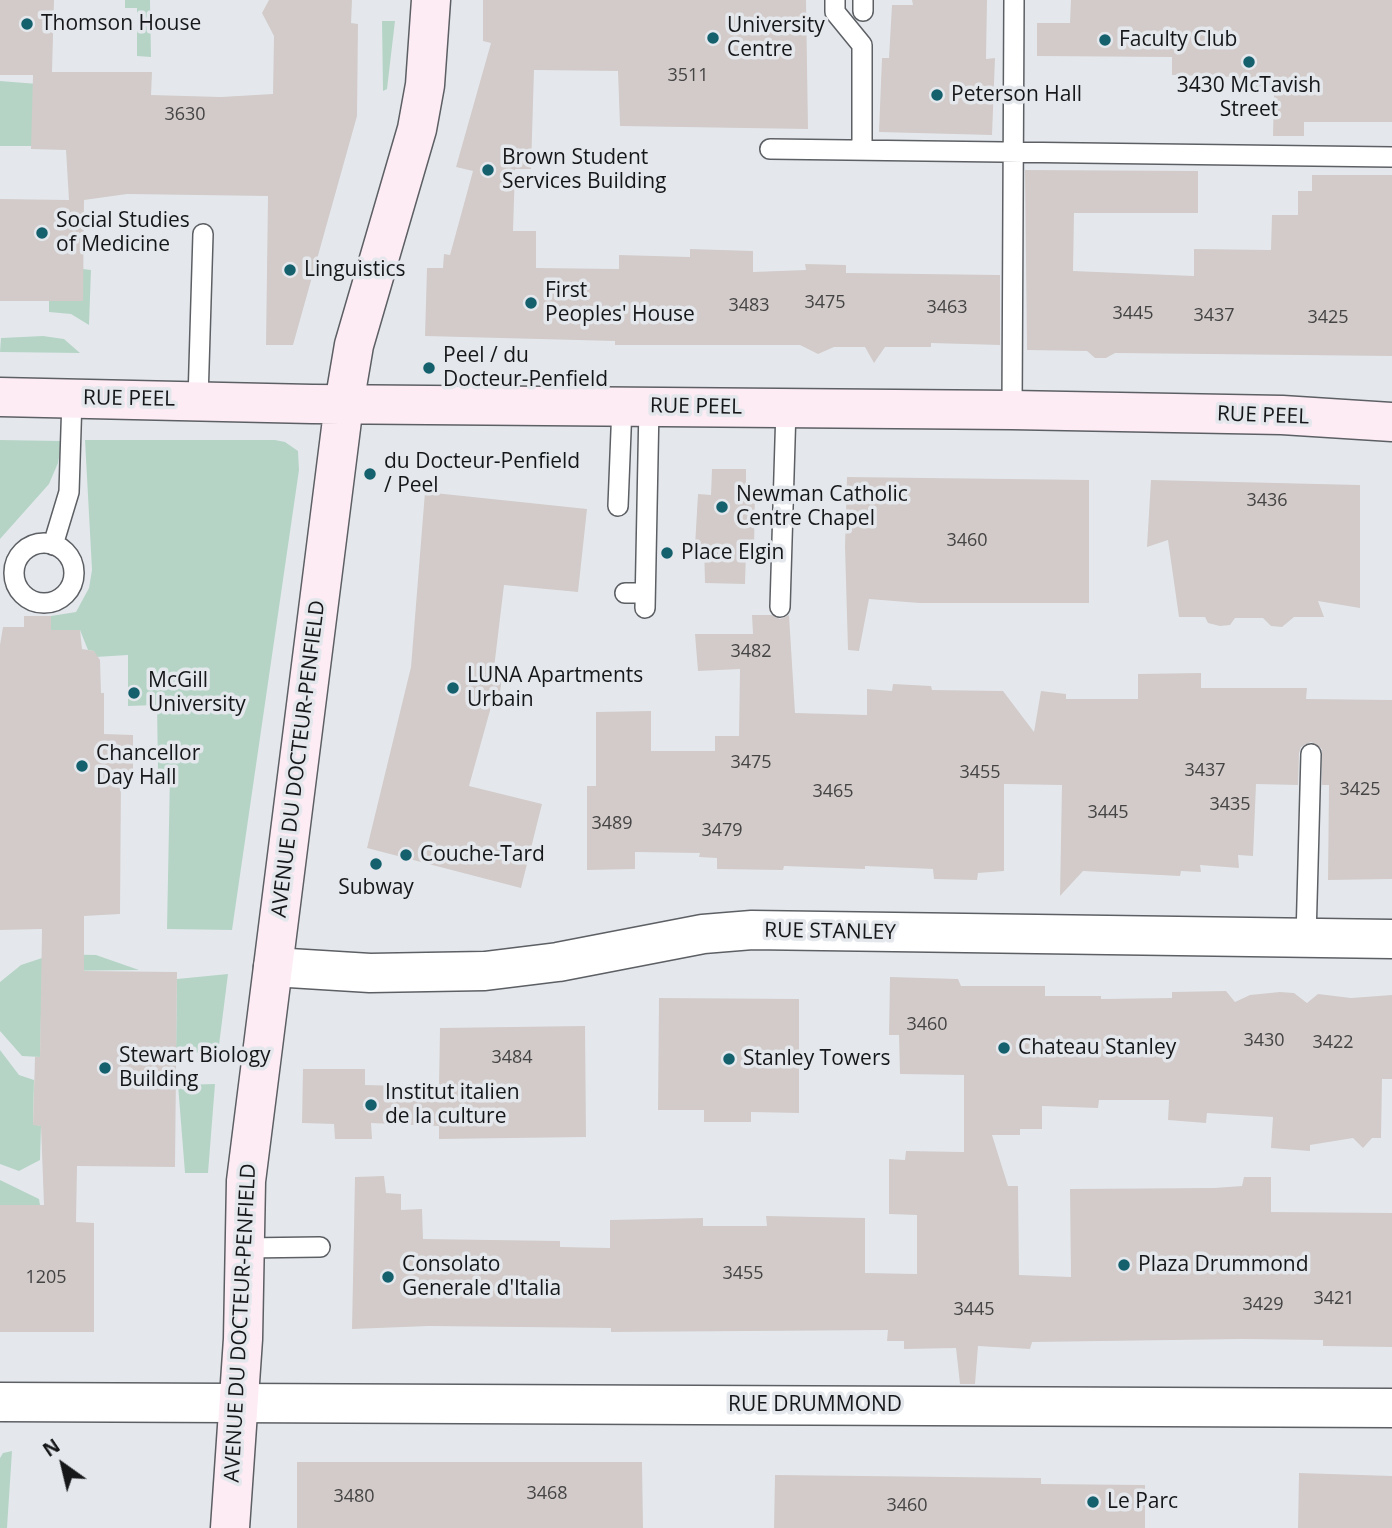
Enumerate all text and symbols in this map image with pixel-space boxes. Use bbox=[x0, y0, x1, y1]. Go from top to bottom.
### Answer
place label: Thomson House bbox=[41, 11, 201, 37]
place label: University Centre bbox=[727, 13, 825, 63]
marker: Thomson House bbox=[19, 16, 35, 32]
place label: Faculty Club bbox=[1119, 27, 1237, 53]
marker: University Centre bbox=[705, 30, 721, 46]
marker: Faculty Club bbox=[1097, 32, 1113, 48]
marker: 3430 McTavish Street bbox=[1241, 54, 1257, 70]
house number: 3511 bbox=[667, 65, 709, 87]
place label: 3430 McTavish Street bbox=[1177, 73, 1321, 123]
place label: Peterson Hall bbox=[951, 82, 1082, 108]
marker: Peterson Hall bbox=[929, 87, 945, 103]
house number: 3630 bbox=[164, 104, 206, 126]
place label: Brown Student Services Building bbox=[502, 145, 666, 195]
marker: Brown Student Services Building bbox=[480, 162, 496, 178]
place label: Social Studies of Medicine bbox=[56, 208, 190, 258]
marker: Social Studies of Medicine bbox=[34, 225, 50, 241]
place label: Linguistics bbox=[304, 257, 406, 283]
marker: Linguistics bbox=[282, 262, 298, 278]
place label: First Peoples' House bbox=[545, 278, 695, 328]
house number: 3475 bbox=[804, 292, 846, 314]
marker: First Peoples' House bbox=[523, 295, 539, 311]
house number: 3483 bbox=[728, 295, 770, 317]
house number: 3463 bbox=[926, 297, 968, 319]
house number: 3445 bbox=[1112, 303, 1154, 325]
house number: 3437 bbox=[1193, 305, 1235, 327]
house number: 3425 bbox=[1307, 307, 1349, 329]
place label: Peel / du Docteur-Penfield bbox=[443, 343, 608, 393]
marker: Peel / du Docteur-Penfield bbox=[421, 360, 437, 376]
street label: RUE PEEL bbox=[83, 386, 175, 412]
street label: RUE PEEL bbox=[650, 394, 742, 420]
street label: RUE PEEL bbox=[1216, 402, 1310, 430]
place label: du Docteur-Penfield / Peel bbox=[384, 449, 580, 499]
marker: du Docteur-Penfield / Peel bbox=[362, 466, 378, 482]
place label: Newman Catholic Centre Chapel bbox=[736, 482, 908, 532]
house number: 3436 bbox=[1246, 490, 1288, 512]
marker: Newman Catholic Centre Chapel bbox=[714, 499, 730, 515]
house number: 3460 bbox=[946, 530, 988, 552]
place label: Place Elgin bbox=[681, 540, 784, 566]
marker: Place Elgin bbox=[659, 545, 675, 561]
street label: AVENUE DU DOCTEUR-PENFIELD bbox=[267, 599, 331, 919]
house number: 3482 bbox=[730, 641, 772, 663]
place label: LUNA Apartments Urbain bbox=[467, 663, 643, 713]
place label: McGill University bbox=[148, 668, 246, 718]
marker: LUNA Apartments Urbain bbox=[445, 680, 461, 696]
marker: McGill University bbox=[126, 685, 142, 701]
place label: Chancellor Day Hall bbox=[96, 741, 200, 791]
house number: 3475 bbox=[730, 752, 772, 774]
marker: Chancellor Day Hall bbox=[74, 758, 90, 774]
house number: 3437 bbox=[1184, 760, 1226, 782]
house number: 3455 bbox=[959, 762, 1001, 784]
house number: 3425 bbox=[1339, 779, 1381, 801]
house number: 3465 bbox=[812, 781, 854, 803]
house number: 3435 bbox=[1209, 794, 1251, 816]
house number: 3445 bbox=[1087, 802, 1129, 824]
house number: 3489 bbox=[591, 813, 633, 835]
house number: 3479 bbox=[701, 820, 743, 842]
place label: Couche-Tard bbox=[420, 842, 545, 868]
marker: Couche-Tard bbox=[398, 847, 414, 863]
marker: Subway bbox=[368, 856, 384, 872]
place label: Subway bbox=[338, 875, 414, 901]
street label: RUE STANLEY bbox=[764, 918, 896, 946]
house number: 3460 bbox=[906, 1014, 948, 1036]
house number: 3430 bbox=[1243, 1030, 1285, 1052]
house number: 3422 bbox=[1312, 1032, 1354, 1054]
place label: Chateau Stanley bbox=[1018, 1035, 1176, 1061]
marker: Chateau Stanley bbox=[996, 1040, 1012, 1056]
place label: Stewart Biology Building bbox=[119, 1043, 271, 1093]
place label: Stanley Towers bbox=[743, 1046, 890, 1072]
house number: 3484 bbox=[491, 1047, 533, 1069]
marker: Stanley Towers bbox=[721, 1051, 737, 1067]
marker: Stewart Biology Building bbox=[97, 1060, 113, 1076]
place label: Institut italien de la culture bbox=[385, 1080, 520, 1130]
marker: Institut italien de la culture bbox=[363, 1097, 379, 1113]
street label: AVENUE DU DOCTEUR-PENFIELD bbox=[220, 1163, 262, 1483]
place label: Consolato Generale d'Italia bbox=[402, 1252, 561, 1302]
place label: Plaza Drummond bbox=[1138, 1252, 1309, 1278]
marker: Plaza Drummond bbox=[1116, 1257, 1132, 1273]
house number: 3455 bbox=[722, 1263, 764, 1285]
house number: 1205 bbox=[25, 1267, 67, 1289]
marker: Consolato Generale d'Italia bbox=[380, 1269, 396, 1285]
house number: 3421 bbox=[1313, 1288, 1355, 1310]
house number: 3429 bbox=[1242, 1294, 1284, 1316]
house number: 3445 bbox=[953, 1299, 995, 1321]
street label: RUE DRUMMOND bbox=[728, 1392, 902, 1418]
north arrow bbox=[28, 1430, 98, 1500]
text: N bbox=[38, 1432, 65, 1463]
house number: 3468 bbox=[526, 1483, 568, 1505]
house number: 3480 bbox=[333, 1486, 375, 1508]
place label: Le Parc bbox=[1107, 1489, 1178, 1515]
marker: Le Parc bbox=[1085, 1494, 1101, 1510]
house number: 3460 bbox=[886, 1495, 928, 1517]

